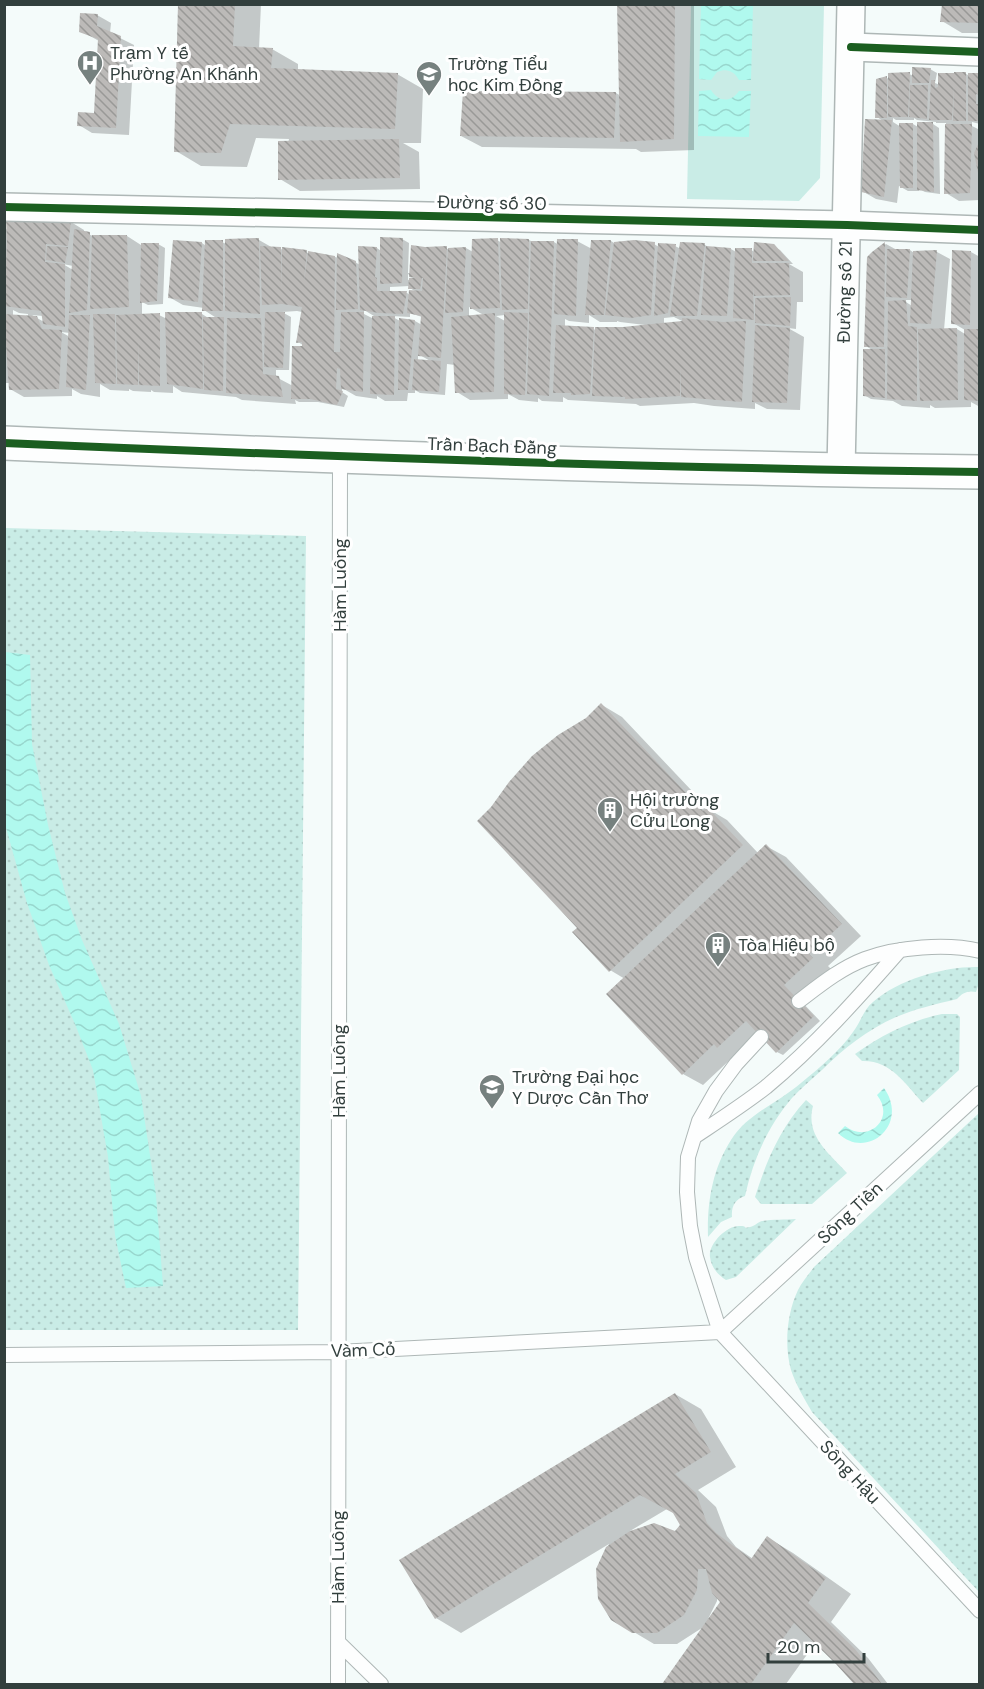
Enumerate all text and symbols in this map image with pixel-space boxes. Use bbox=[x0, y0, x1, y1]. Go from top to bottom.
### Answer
place label: Trạm Y tế Phường An Khánh bbox=[110, 41, 258, 86]
hospital icon: Trạm Y tế Phường An Khánh bbox=[75, 48, 105, 86]
place label: Trường Tiểu học Kim Đồng bbox=[448, 52, 563, 97]
school or university icon: Trường Tiểu học Kim Đồng bbox=[414, 59, 444, 97]
street label: Đường số 30 bbox=[437, 190, 547, 216]
street label: Đường số 21 bbox=[832, 241, 858, 343]
street label: Trần Bạch Đằng bbox=[427, 432, 557, 460]
street label: Hàm Luông bbox=[328, 538, 352, 632]
place label: Hội trường Cửu Long bbox=[630, 788, 719, 833]
building icon: Hội trường Cửu Long bbox=[595, 795, 625, 833]
building icon: Tòa Hiệu bộ bbox=[703, 930, 733, 968]
place label: Tòa Hiệu bộ bbox=[738, 933, 835, 957]
street label: Hàm Luông bbox=[327, 1024, 351, 1118]
place label: Trường Đại học Y Dược Cần Thơ bbox=[512, 1065, 649, 1110]
school or university icon: Trường Đại học Y Dược Cần Thơ bbox=[477, 1072, 507, 1110]
street label: Sông Tiền bbox=[812, 1177, 888, 1249]
street label: Vàm Cỏ bbox=[330, 1337, 396, 1363]
street label: Sông Hậu bbox=[814, 1435, 886, 1509]
street label: Hàm Luông bbox=[326, 1510, 350, 1604]
scale bar bbox=[768, 1626, 864, 1664]
text: 20 m bbox=[777, 1635, 820, 1659]

